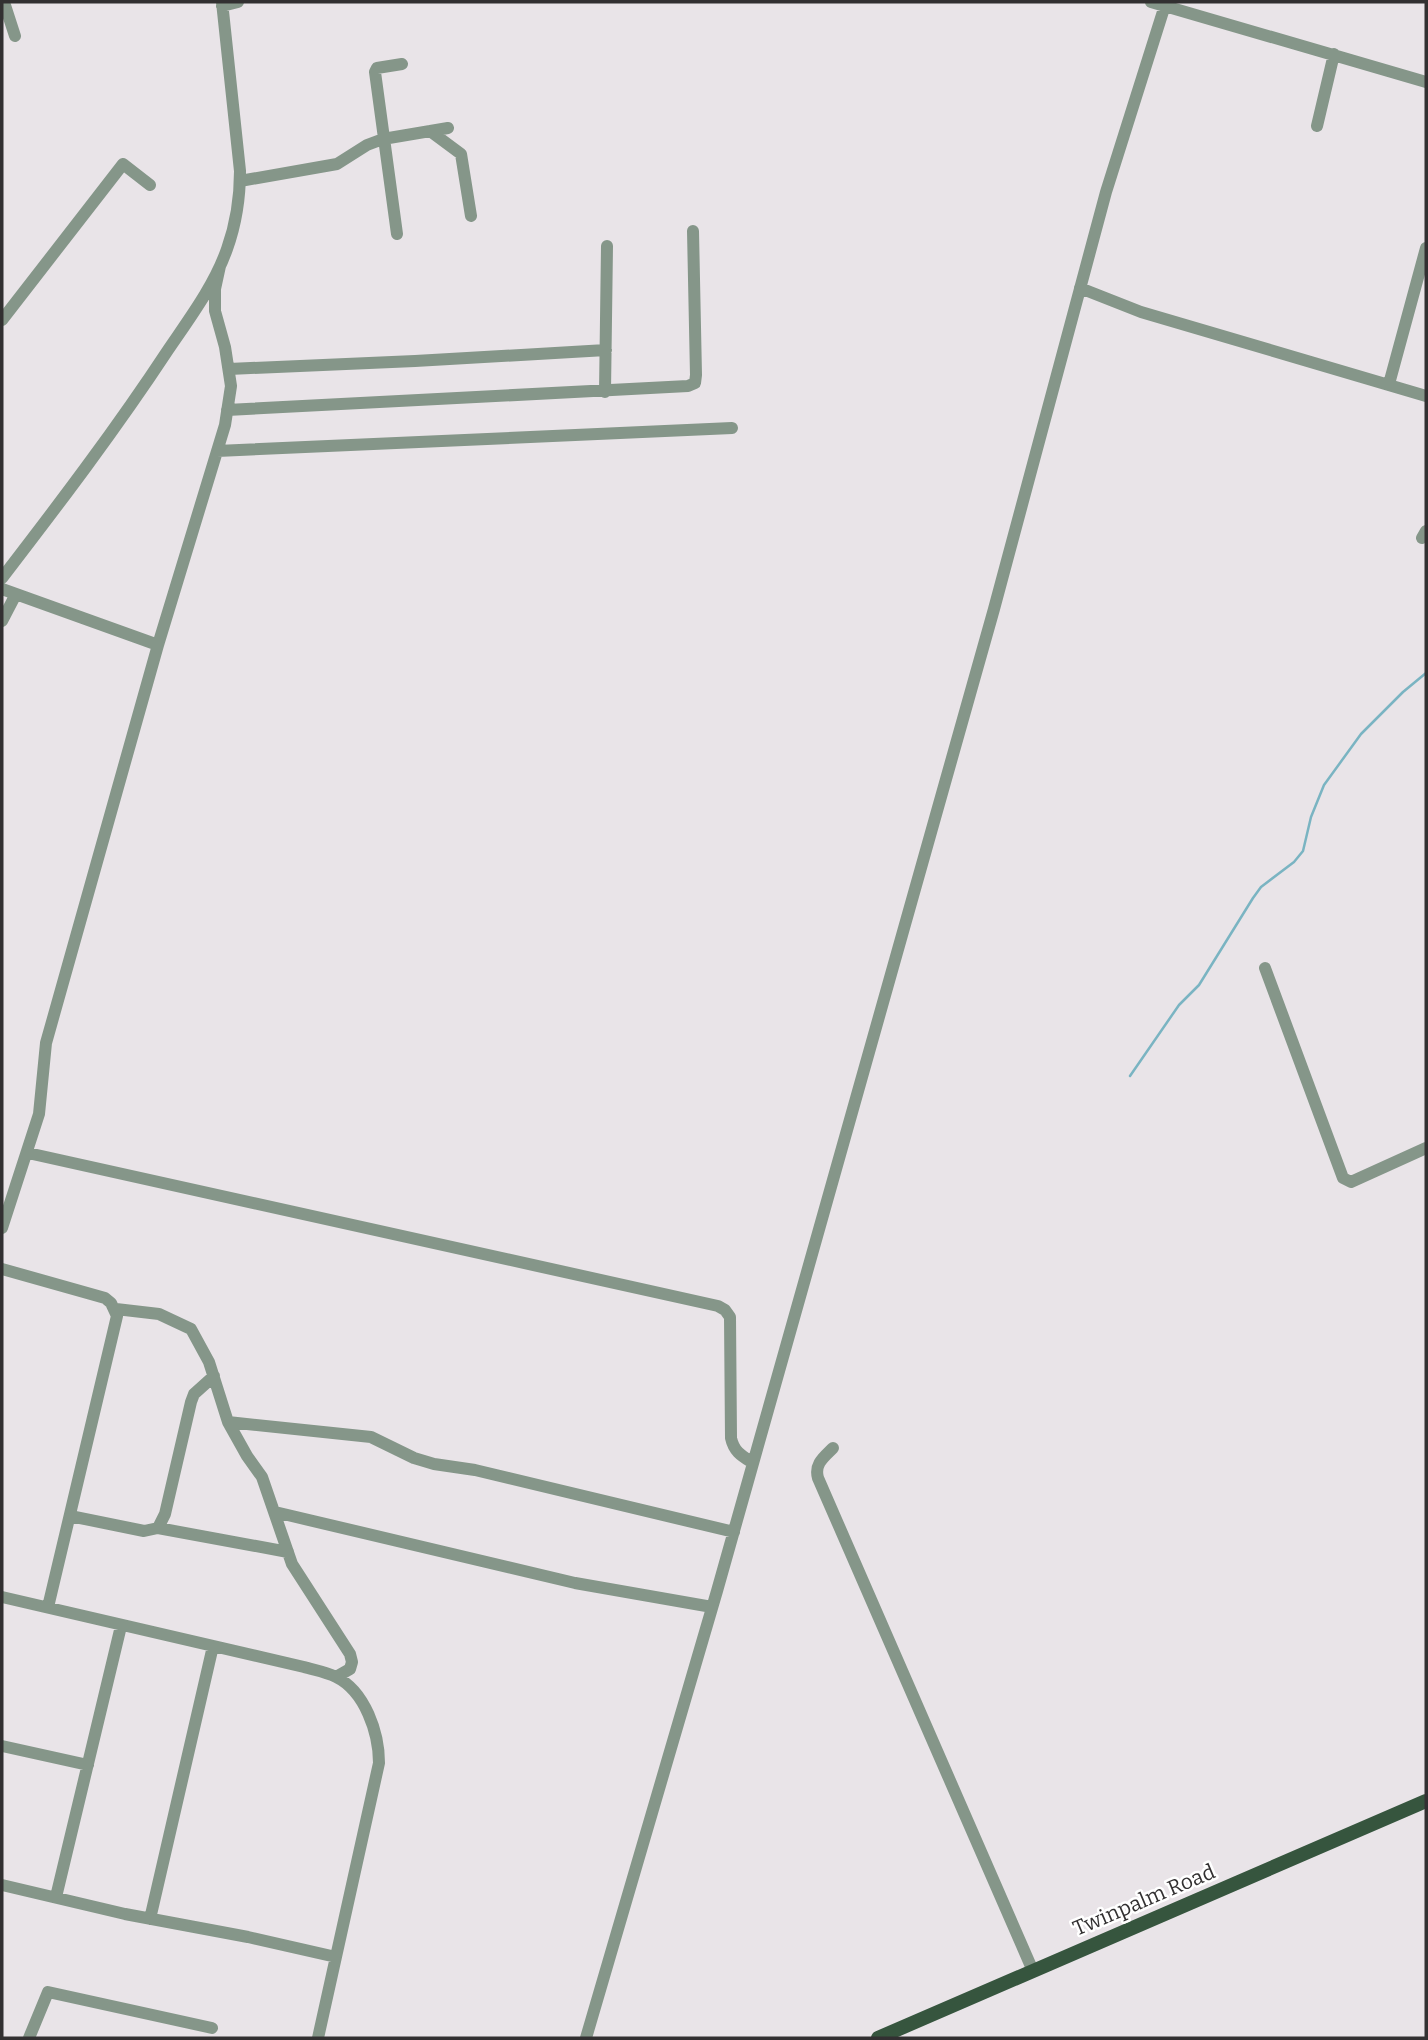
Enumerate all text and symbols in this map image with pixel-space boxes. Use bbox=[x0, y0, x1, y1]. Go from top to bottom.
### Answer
street label: Twinpalm Road bbox=[1069, 1858, 1219, 1942]

